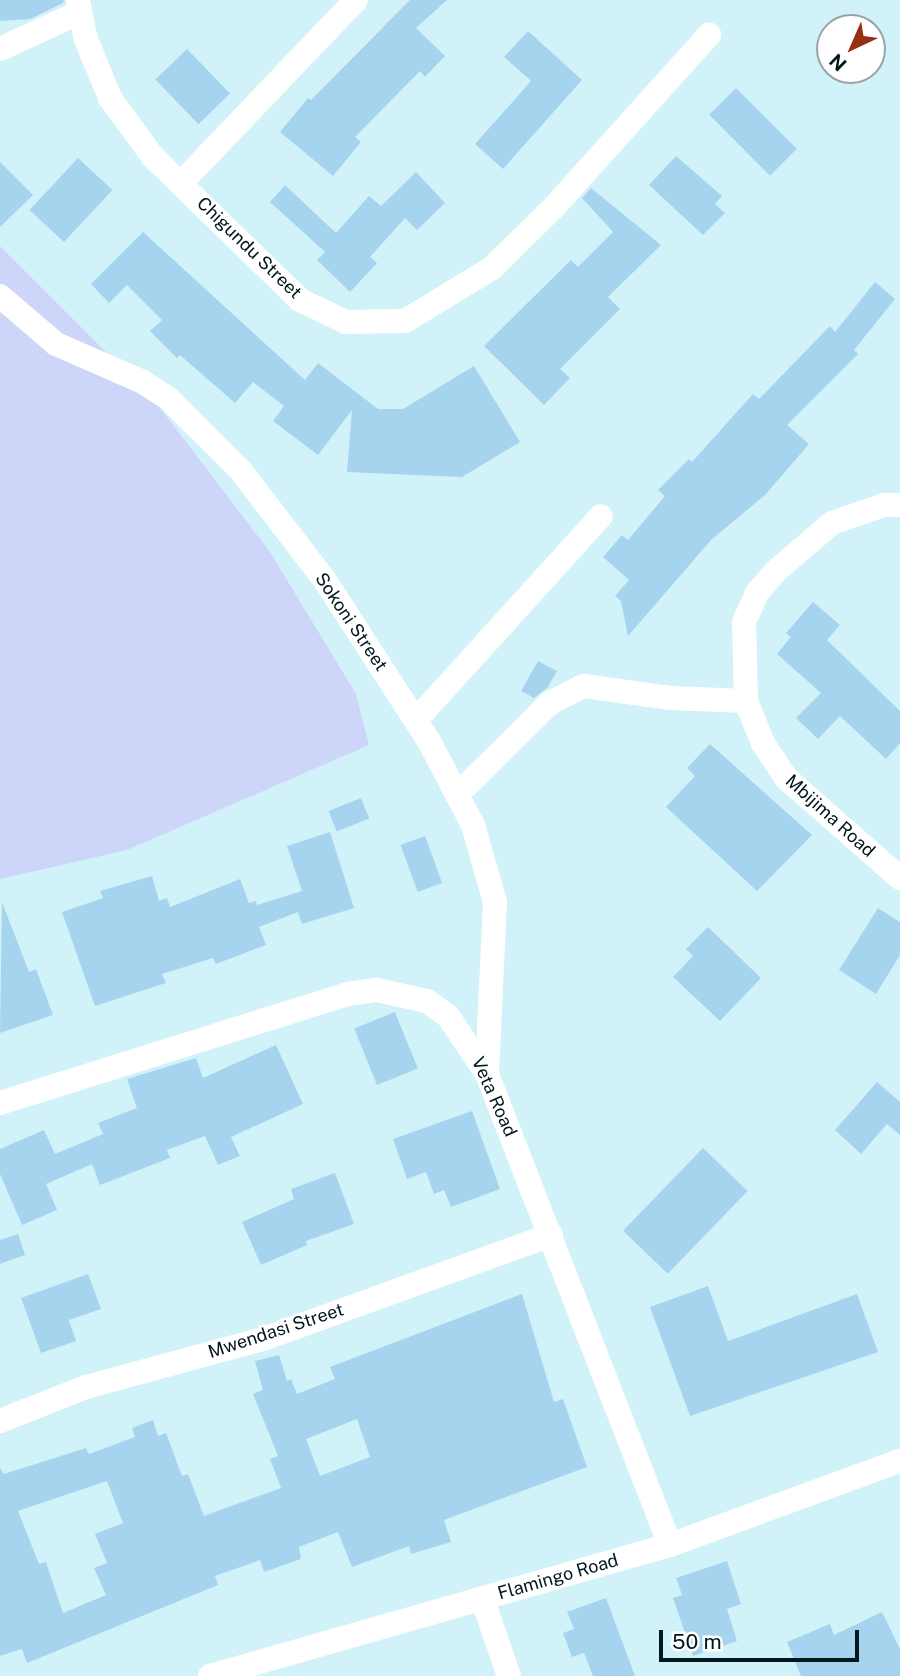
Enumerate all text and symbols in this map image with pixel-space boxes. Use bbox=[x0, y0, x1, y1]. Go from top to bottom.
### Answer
north arrow bbox=[816, 14, 886, 84]
text: N bbox=[825, 50, 851, 76]
street label: Chigundu Street bbox=[192, 193, 306, 303]
street label: Sokoni Street bbox=[310, 569, 392, 675]
street label: Mbijima Road bbox=[781, 770, 879, 862]
street label: Veta Road bbox=[467, 1054, 521, 1140]
street label: Mwendasi Street bbox=[205, 1299, 347, 1363]
street label: Flamingo Road bbox=[495, 1549, 621, 1605]
scale bar bbox=[662, 1616, 862, 1660]
text: 50 m bbox=[672, 1629, 722, 1654]

